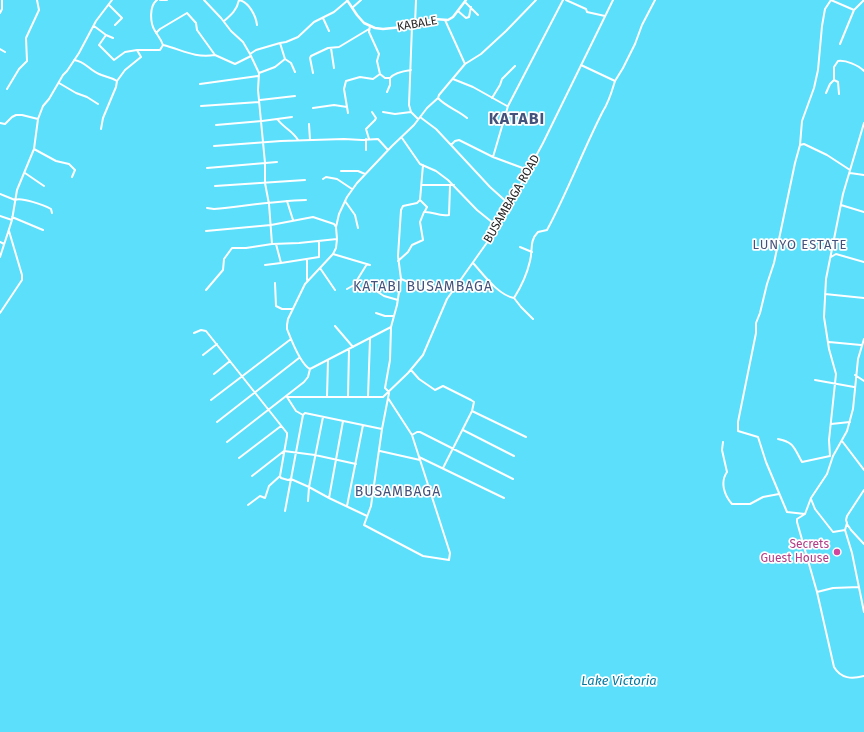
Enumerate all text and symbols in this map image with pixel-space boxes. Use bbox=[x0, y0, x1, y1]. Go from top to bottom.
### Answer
street label: KABALE bbox=[396, 13, 438, 35]
district label: KATABI bbox=[489, 110, 545, 130]
street label: BUSAMBAGA ROAD bbox=[481, 152, 543, 246]
district label: LUNYO ESTATE bbox=[753, 237, 847, 253]
district label: KATABI BUSAMBAGA bbox=[353, 279, 493, 295]
district label: BUSAMBAGA bbox=[355, 484, 441, 500]
place label: Secrets Guest House bbox=[760, 538, 829, 566]
marker: Secrets Guest House bbox=[832, 547, 842, 557]
water label: Lake Victoria bbox=[581, 673, 657, 689]

